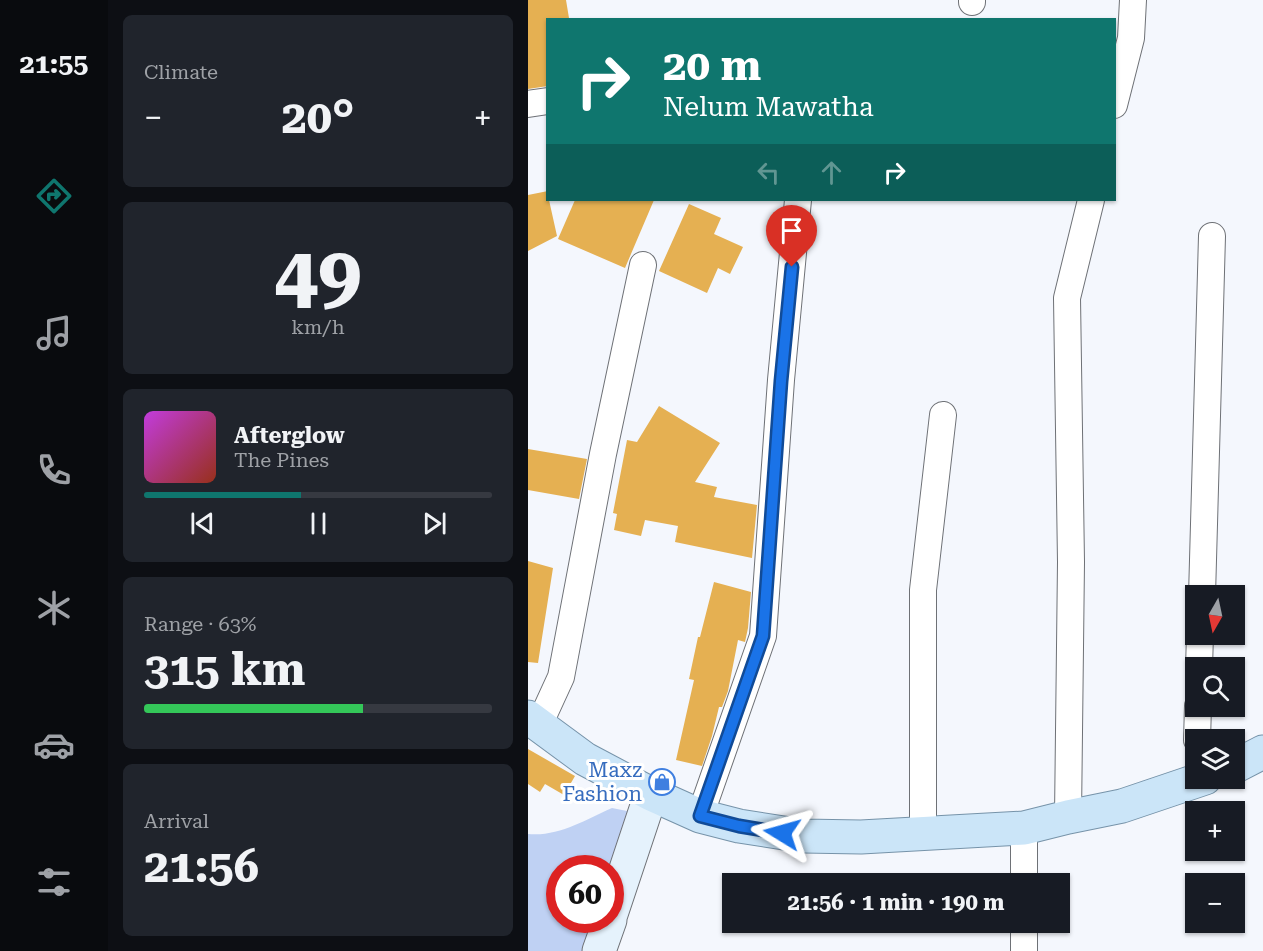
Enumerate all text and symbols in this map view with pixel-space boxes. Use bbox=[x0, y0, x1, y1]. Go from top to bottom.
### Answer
text: 20 m bbox=[663, 41, 761, 90]
icon: right bbox=[564, 42, 642, 120]
text: 21:55 bbox=[20, 48, 88, 80]
text: Climate bbox=[144, 60, 218, 84]
text: 20° bbox=[282, 91, 354, 144]
text: Nelum Mawatha bbox=[663, 91, 874, 123]
text: − bbox=[144, 98, 162, 137]
text: + bbox=[474, 98, 492, 137]
icon: left bbox=[752, 156, 785, 189]
icon: ahead bbox=[815, 156, 848, 189]
icon: right bbox=[878, 156, 911, 189]
icon: directions bbox=[33, 175, 75, 217]
pin bbox=[766, 205, 817, 267]
icon: arrive bbox=[775, 214, 808, 247]
text: 49 bbox=[274, 230, 362, 321]
icon: music bbox=[33, 312, 75, 354]
text: km/h bbox=[291, 315, 345, 339]
text: Afterglow bbox=[234, 423, 345, 448]
text: The Pines bbox=[234, 448, 329, 472]
icon: phone bbox=[33, 449, 75, 491]
icon: previous bbox=[186, 507, 219, 540]
icon: pause bbox=[302, 507, 335, 540]
icon: next bbox=[418, 507, 451, 540]
north arrow bbox=[1185, 585, 1245, 645]
map controls bbox=[1185, 585, 1245, 933]
icon: climate bbox=[33, 587, 75, 629]
text: Range · 63% bbox=[144, 612, 256, 636]
text: 315 km bbox=[144, 643, 305, 696]
button: search bbox=[1185, 657, 1245, 717]
icon: car bbox=[33, 724, 75, 766]
button: layers bbox=[1185, 729, 1245, 789]
place label: Maxz Fashion bbox=[562, 758, 642, 806]
shop icon: Maxz Fashion bbox=[647, 767, 677, 797]
position arrow bbox=[750, 801, 814, 865]
button: + bbox=[1185, 801, 1245, 861]
text: Arrival bbox=[144, 809, 209, 833]
text: 21:56 bbox=[144, 840, 259, 893]
speed limit sign: 60 bbox=[546, 855, 624, 933]
icon: filters bbox=[33, 861, 75, 903]
button: − bbox=[1185, 873, 1245, 933]
text: 21:56 · 1 min · 190 m bbox=[787, 890, 1005, 915]

